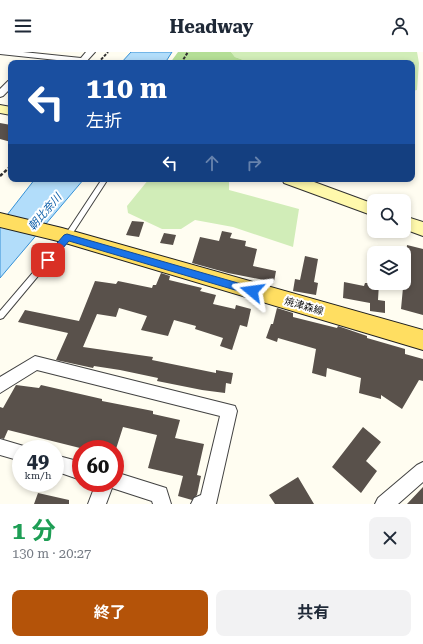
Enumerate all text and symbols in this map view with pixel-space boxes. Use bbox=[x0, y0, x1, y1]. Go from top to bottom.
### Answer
icon: menu bbox=[12, 15, 34, 37]
icon: person bbox=[389, 15, 411, 37]
text: Headway bbox=[170, 16, 253, 37]
text: 110 m bbox=[86, 72, 167, 105]
icon: left bbox=[20, 76, 72, 128]
text: 左折 bbox=[86, 110, 122, 131]
icon: left bbox=[159, 152, 181, 174]
icon: ahead bbox=[201, 152, 223, 174]
icon: right bbox=[243, 152, 265, 174]
water label: 朝比奈川 bbox=[26, 190, 65, 233]
map controls bbox=[367, 194, 411, 290]
button: search bbox=[367, 194, 411, 238]
pin bbox=[31, 243, 65, 277]
button: layers bbox=[367, 246, 411, 290]
icon: arrive bbox=[37, 249, 59, 271]
position arrow bbox=[231, 270, 273, 312]
street label: 焼津森線 bbox=[283, 295, 325, 317]
speed limit sign: 60 bbox=[72, 440, 124, 492]
text: 49 bbox=[27, 449, 49, 473]
text: km/h bbox=[25, 470, 51, 481]
text: 1 分 bbox=[12, 517, 56, 545]
button: close bbox=[369, 517, 411, 559]
text: 130 m · 20:27 bbox=[12, 546, 91, 561]
button: 終了 bbox=[12, 590, 208, 636]
button: 共有 bbox=[216, 590, 411, 636]

